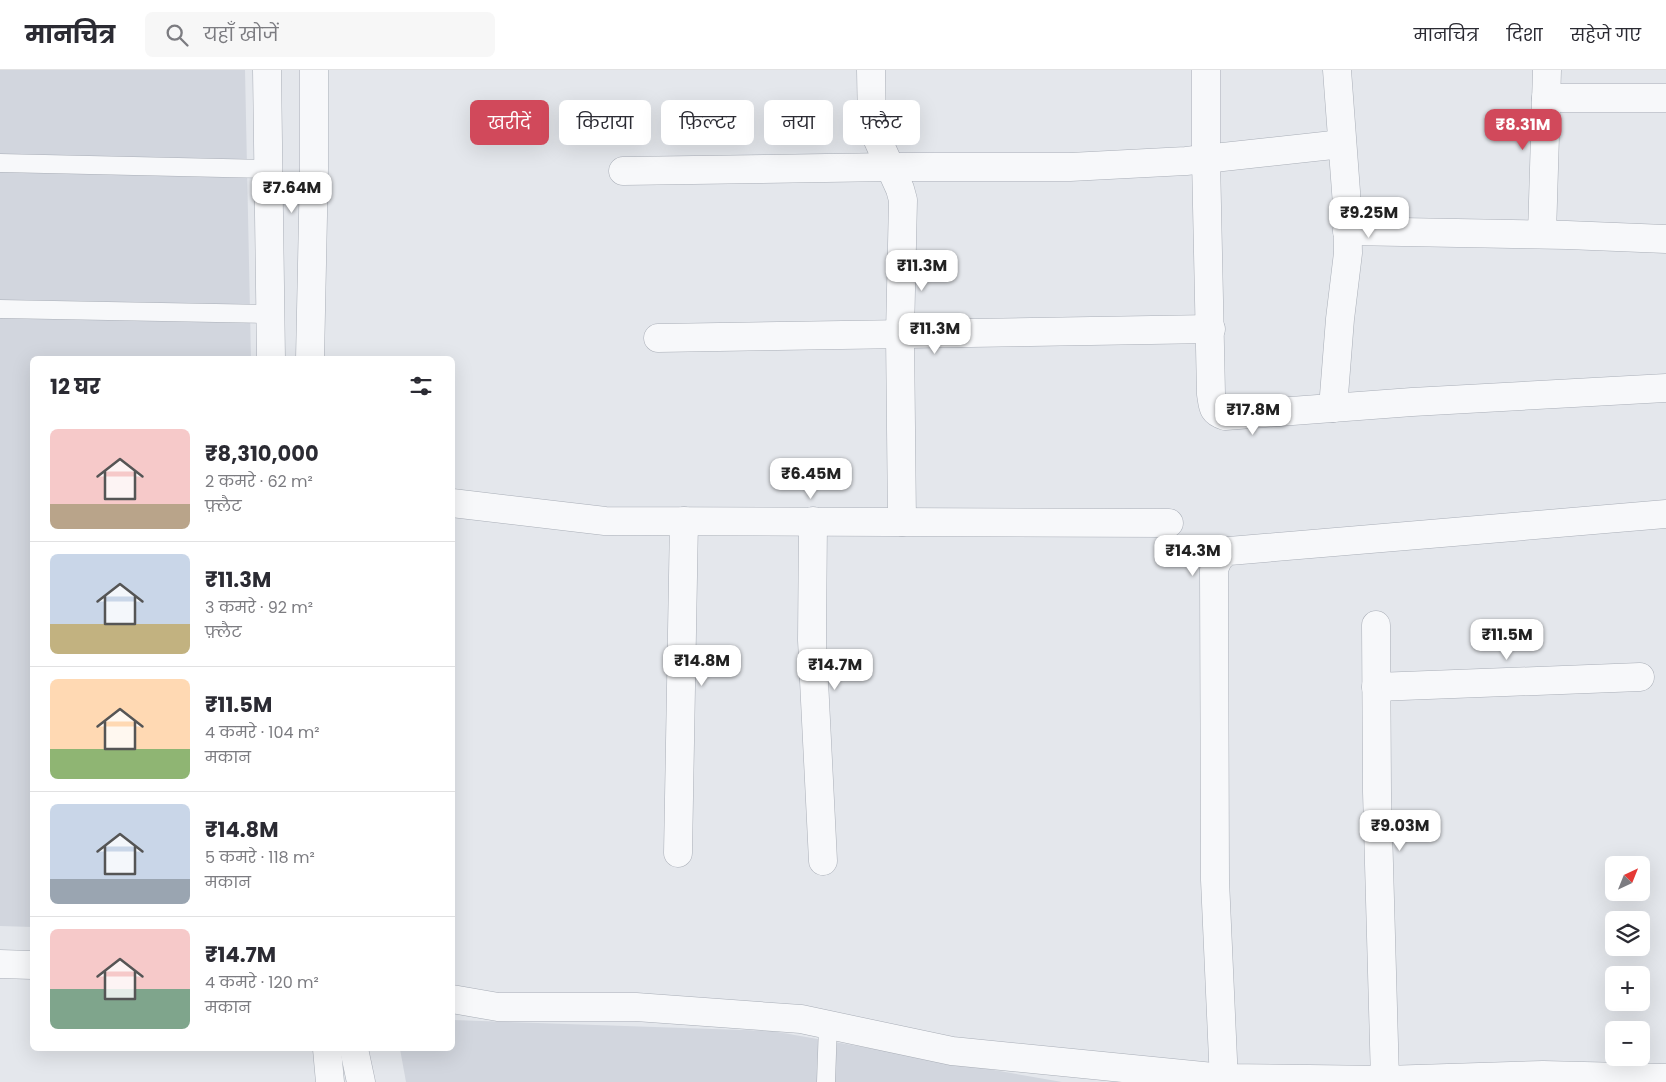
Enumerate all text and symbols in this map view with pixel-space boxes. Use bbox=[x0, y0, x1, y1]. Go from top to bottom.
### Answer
search box bbox=[145, 12, 495, 57]
text: मानचित्र bbox=[25, 18, 115, 51]
icon: search bbox=[163, 21, 191, 49]
text: यहाँ खोजें bbox=[203, 21, 279, 48]
text: मानचित्र bbox=[1414, 22, 1478, 47]
text: दिशा bbox=[1506, 22, 1543, 47]
text: सहेजे गए bbox=[1571, 22, 1641, 47]
chip: खरीदें bbox=[470, 100, 549, 145]
chip: किराया bbox=[559, 100, 651, 145]
chip: फ़िल्टर bbox=[661, 100, 754, 145]
chip: नया bbox=[764, 100, 833, 145]
chip: फ़्लैट bbox=[843, 100, 920, 145]
pin: ₹8.31M bbox=[1482, 108, 1564, 151]
text: ₹8.31M bbox=[1496, 113, 1550, 136]
pin: ₹7.64M bbox=[251, 172, 333, 214]
text: ₹7.64M bbox=[263, 176, 321, 199]
pin: ₹9.25M bbox=[1328, 196, 1410, 239]
text: ₹9.25M bbox=[1340, 201, 1398, 224]
pin: ₹11.3M bbox=[881, 250, 963, 292]
text: ₹11.3M bbox=[897, 254, 947, 277]
pin: ₹11.3M bbox=[894, 312, 976, 355]
text: ₹11.3M bbox=[910, 317, 960, 340]
text: 12 घर bbox=[50, 372, 100, 401]
icon: filters bbox=[407, 372, 435, 400]
pin: ₹17.8M bbox=[1212, 394, 1294, 436]
text: ₹17.8M bbox=[1226, 398, 1280, 421]
text: ₹8,310,000 bbox=[205, 439, 319, 468]
icon: home bbox=[90, 449, 150, 509]
pin: ₹6.45M bbox=[770, 458, 852, 500]
text: ₹6.45M bbox=[781, 462, 841, 485]
text: 2 कमरे · 62 m² bbox=[205, 470, 313, 493]
text: फ़्लैट bbox=[205, 495, 242, 518]
pin: ₹14.3M bbox=[1152, 534, 1234, 577]
text: ₹14.3M bbox=[1165, 539, 1221, 562]
text: ₹11.3M bbox=[205, 565, 271, 594]
icon: home bbox=[90, 574, 150, 634]
text: 3 कमरे · 92 m² bbox=[205, 596, 313, 619]
pin: ₹11.5M bbox=[1466, 618, 1548, 661]
text: फ़्लैट bbox=[205, 621, 242, 644]
text: ₹11.5M bbox=[1481, 623, 1533, 646]
pin: ₹14.8M bbox=[661, 644, 743, 687]
pin: ₹14.7M bbox=[794, 648, 876, 691]
text: ₹14.8M bbox=[674, 649, 730, 672]
text: ₹14.7M bbox=[808, 653, 862, 676]
text: ₹11.5M bbox=[205, 690, 272, 719]
icon: home bbox=[90, 699, 150, 759]
text: 4 कमरे · 104 m² bbox=[205, 721, 320, 744]
text: मकान bbox=[205, 746, 251, 769]
pin: ₹9.03M bbox=[1359, 810, 1441, 852]
text: ₹9.03M bbox=[1371, 814, 1429, 837]
text: ₹14.8M bbox=[205, 815, 278, 844]
icon: home bbox=[90, 824, 150, 884]
text: 5 कमरे · 118 m² bbox=[205, 846, 315, 869]
north arrow bbox=[1605, 856, 1650, 901]
map controls bbox=[1605, 856, 1650, 1066]
text: मकान bbox=[205, 871, 251, 894]
button: layers bbox=[1605, 911, 1650, 956]
text: ₹14.7M bbox=[205, 940, 276, 969]
icon: home bbox=[90, 949, 150, 1009]
button: + bbox=[1605, 966, 1650, 1011]
text: 4 कमरे · 120 m² bbox=[205, 971, 319, 994]
text: मकान bbox=[205, 996, 251, 1019]
button: − bbox=[1605, 1021, 1650, 1066]

